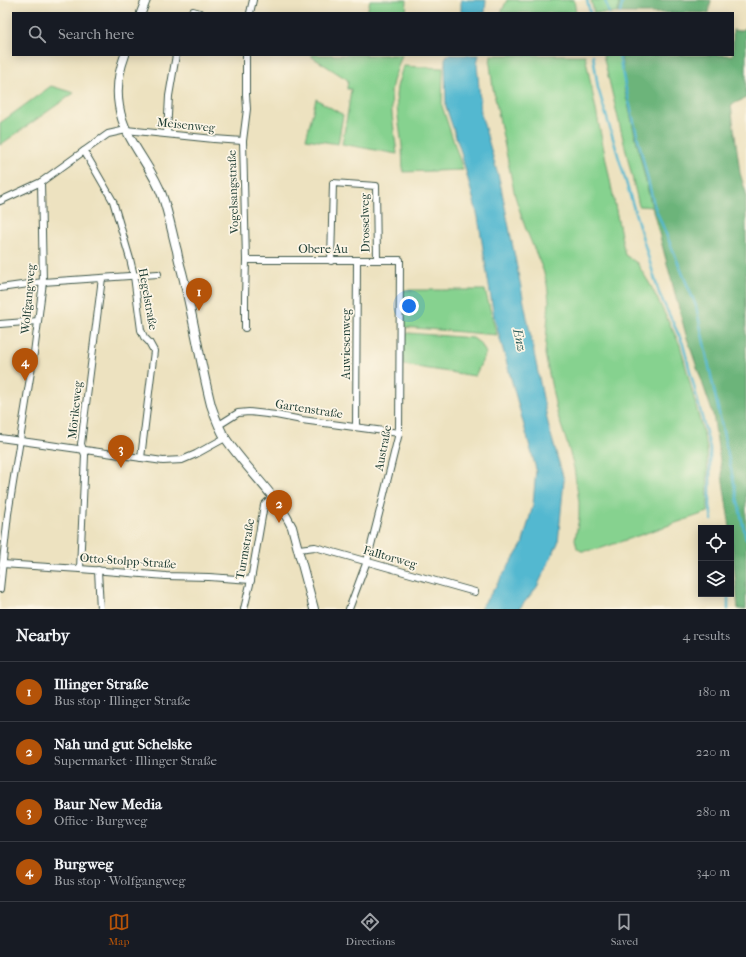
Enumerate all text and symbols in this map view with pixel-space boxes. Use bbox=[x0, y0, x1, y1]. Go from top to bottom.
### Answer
search box bbox=[12, 12, 734, 56]
icon: search bbox=[26, 23, 48, 45]
text: Search here bbox=[58, 25, 134, 43]
street label: Meisenweg bbox=[156, 115, 216, 135]
street label: Vogelsangstraße bbox=[225, 150, 241, 235]
street label: Drosselweg bbox=[357, 193, 373, 253]
street label: Obere Au bbox=[298, 242, 348, 256]
street label: Wolfgangweg bbox=[18, 263, 38, 336]
street label: Hegelstraße bbox=[136, 267, 160, 331]
pin: 1 bbox=[186, 278, 212, 311]
your location bbox=[399, 296, 419, 316]
street label: Auwiesenweg bbox=[339, 308, 353, 380]
water label: Enz bbox=[510, 326, 530, 353]
pin: 4 bbox=[12, 348, 38, 381]
street label: Mörikeweg bbox=[65, 380, 85, 440]
street label: Gartenstraße bbox=[274, 397, 344, 421]
street label: Austraße bbox=[372, 424, 394, 473]
pin: 3 bbox=[108, 435, 134, 468]
pin: 2 bbox=[266, 490, 292, 523]
street label: Turmstraße bbox=[233, 517, 257, 581]
map controls bbox=[698, 525, 734, 597]
button: locate bbox=[698, 525, 734, 561]
street label: Falltorweg bbox=[362, 543, 419, 571]
street label: Otto-Stolpp-Straße bbox=[79, 551, 177, 571]
button: layers bbox=[698, 561, 734, 597]
text: Nearby bbox=[16, 625, 70, 645]
text: 4 results bbox=[683, 628, 730, 643]
text: Illinger Straße bbox=[54, 675, 148, 693]
text: 1 bbox=[27, 684, 31, 699]
text: 180 m bbox=[698, 684, 730, 699]
text: Bus stop · Illinger Straße bbox=[54, 693, 191, 708]
text: Nah und gut Schelske bbox=[54, 735, 192, 753]
text: 2 bbox=[26, 744, 32, 759]
text: 220 m bbox=[696, 744, 730, 759]
text: Supermarket · Illinger Straße bbox=[54, 753, 217, 768]
text: Baur New Media bbox=[54, 795, 162, 813]
text: 3 bbox=[26, 804, 32, 819]
text: 280 m bbox=[696, 804, 730, 819]
text: Office · Burgweg bbox=[54, 813, 147, 828]
text: Burgweg bbox=[54, 855, 113, 873]
text: 4 bbox=[25, 864, 33, 879]
text: 340 m bbox=[696, 864, 730, 879]
text: Bus stop · Wolfgangweg bbox=[54, 873, 185, 888]
tab: Map bbox=[108, 911, 130, 948]
tab: Directions bbox=[346, 911, 395, 948]
tab: Saved bbox=[611, 911, 638, 948]

